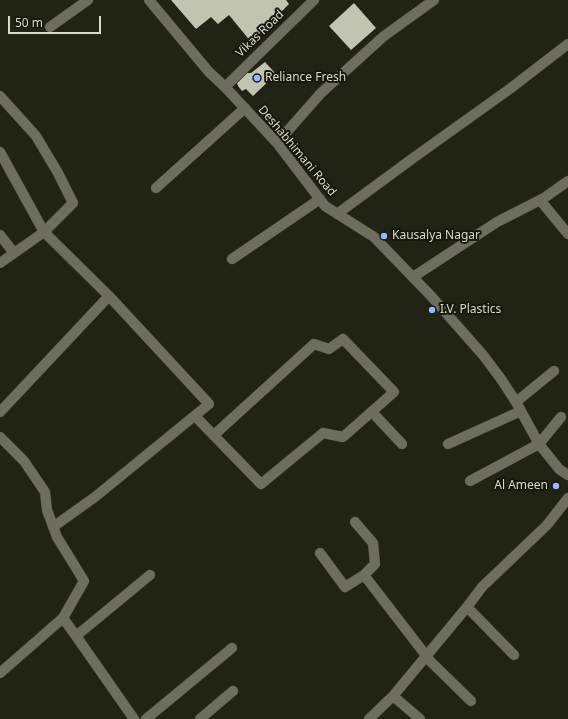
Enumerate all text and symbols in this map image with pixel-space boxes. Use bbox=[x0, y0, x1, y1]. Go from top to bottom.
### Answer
scale bar bbox=[10, 8, 103, 34]
street label: Vikas Road bbox=[233, 8, 287, 60]
text: 50 m bbox=[15, 14, 43, 31]
place label: Reliance Fresh bbox=[265, 71, 346, 85]
marker: Reliance Fresh bbox=[252, 73, 262, 83]
street label: Deshabhimani Road bbox=[255, 103, 339, 199]
place label: Kausalya Nagar bbox=[392, 229, 480, 243]
marker: Kausalya Nagar bbox=[379, 231, 389, 241]
place label: I.V. Plastics bbox=[440, 303, 501, 317]
marker: I.V. Plastics bbox=[427, 305, 437, 315]
place label: Al Ameen bbox=[494, 479, 548, 493]
marker: Al Ameen bbox=[551, 481, 561, 491]

